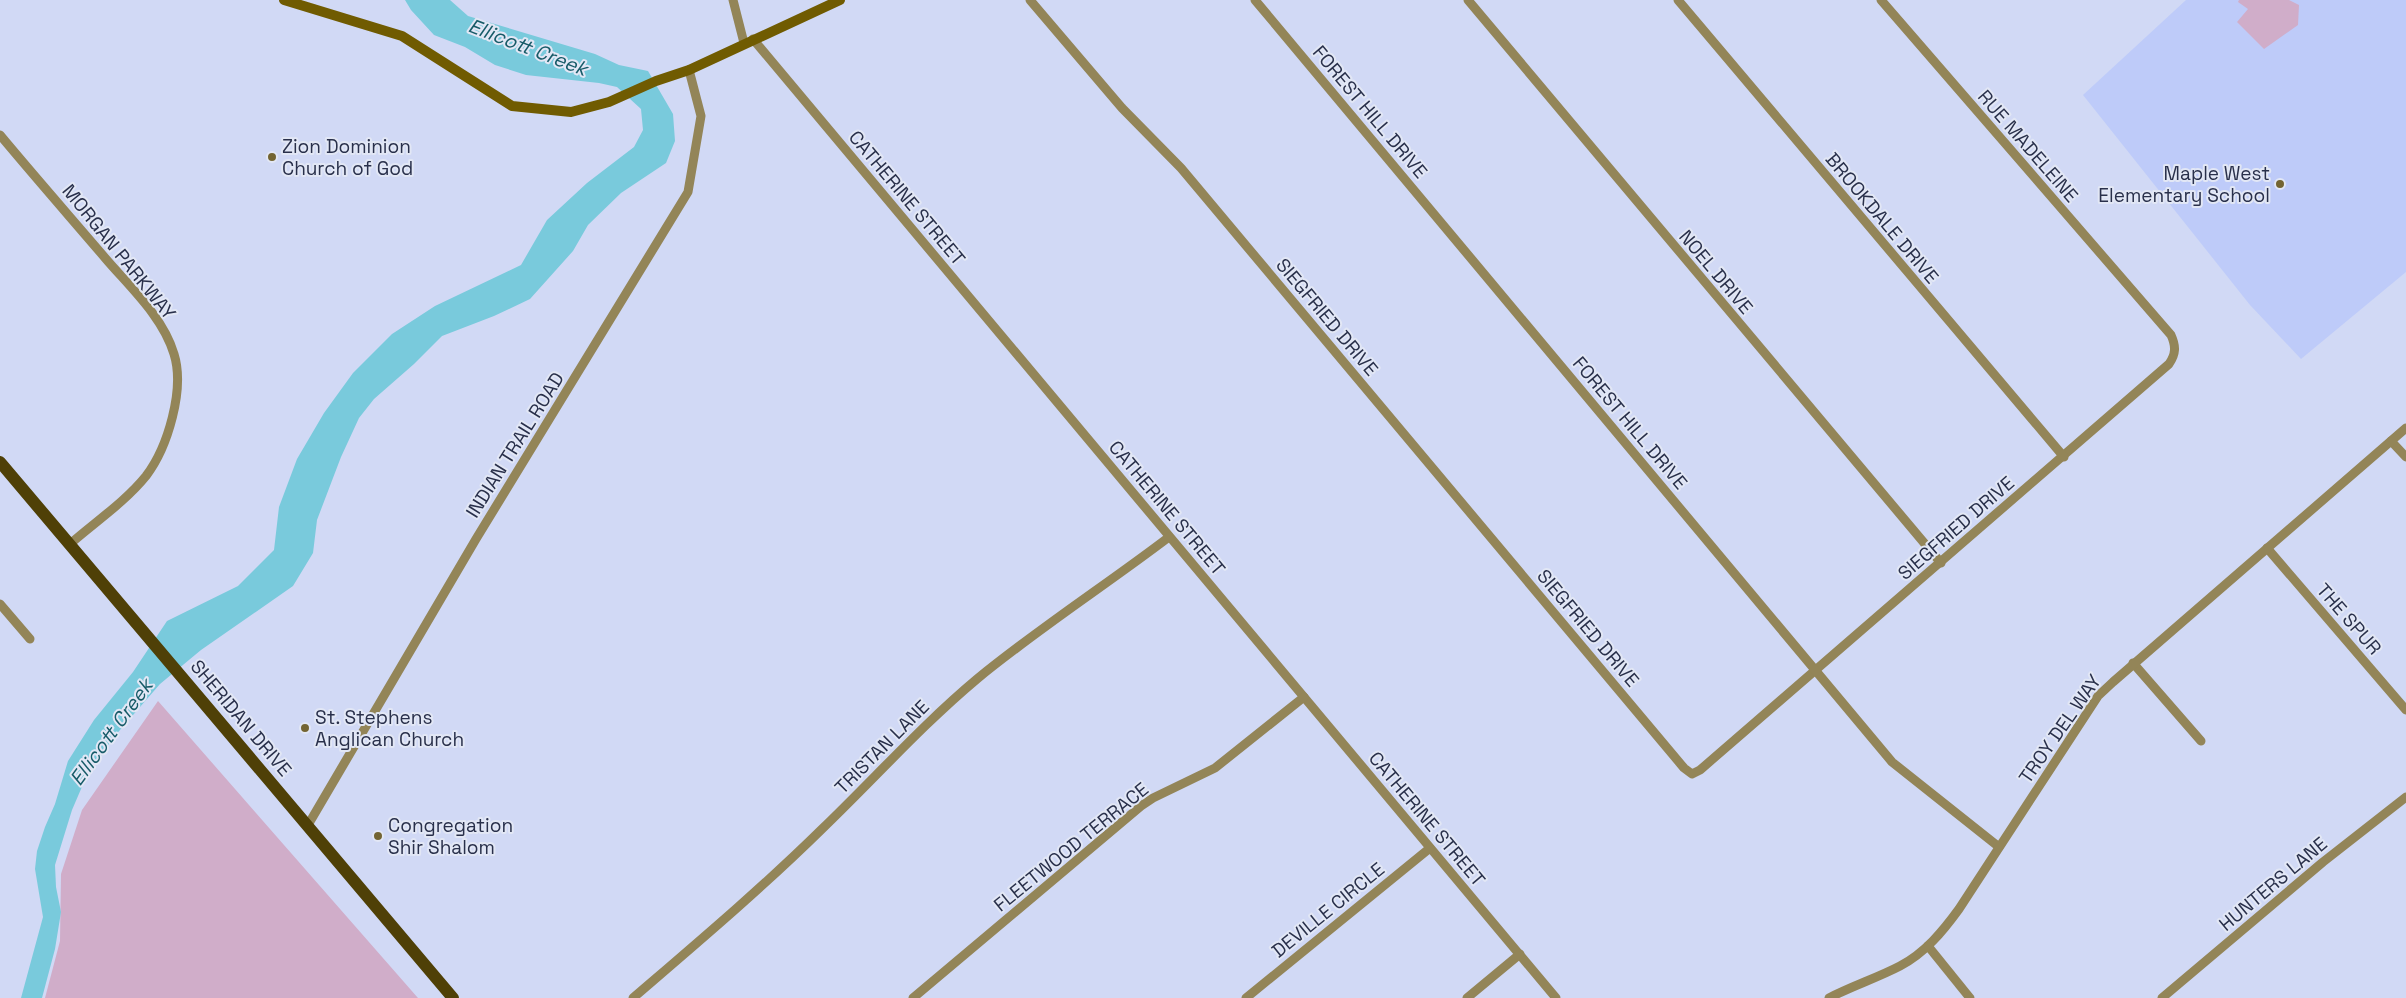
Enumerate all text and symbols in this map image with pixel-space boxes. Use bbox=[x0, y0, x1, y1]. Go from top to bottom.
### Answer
water label: Ellicott Creek bbox=[465, 12, 593, 82]
street label: FOREST HILL DRIVE bbox=[1307, 40, 1433, 184]
street label: RUE MADELEINE bbox=[1972, 85, 2084, 207]
street label: CATHERINE STREET bbox=[843, 125, 971, 271]
place label: Zion Dominion Church of God bbox=[282, 134, 413, 181]
street label: BROOKDALE DRIVE bbox=[1820, 147, 1944, 289]
marker: Zion Dominion Church of God bbox=[266, 151, 278, 163]
place label: Maple West Elementary School bbox=[2098, 161, 2270, 208]
marker: Maple West Elementary School bbox=[2274, 178, 2286, 190]
street label: MORGAN PARKWAY bbox=[57, 179, 182, 325]
street label: NOEL DRIVE bbox=[1673, 225, 1759, 319]
street label: SIEGFRIED DRIVE bbox=[1270, 253, 1384, 381]
street label: FOREST HILL DRIVE bbox=[1567, 351, 1693, 495]
street label: INDIAN TRAIL ROAD bbox=[460, 368, 570, 522]
street label: CATHERINE STREET bbox=[1103, 435, 1231, 581]
street label: SIEGFRIED DRIVE bbox=[1893, 471, 2019, 585]
street label: SIEGFRIED DRIVE bbox=[1531, 564, 1645, 692]
street label: THE SPUR bbox=[2311, 578, 2387, 660]
street label: SHERIDAN DRIVE bbox=[185, 654, 297, 782]
street label: TROY DEL WAY bbox=[2013, 669, 2107, 788]
water label: Ellicott Creek bbox=[64, 672, 160, 790]
street label: TRISTAN LANE bbox=[829, 694, 935, 800]
place label: St. Stephens Anglican Church bbox=[315, 705, 464, 752]
marker: St. Stephens Anglican Church bbox=[299, 722, 311, 734]
street label: CATHERINE STREET bbox=[1363, 746, 1491, 892]
street label: FLEETWOOD TERRACE bbox=[988, 777, 1154, 917]
place label: Congregation Shir Shalom bbox=[388, 813, 513, 860]
marker: Congregation Shir Shalom bbox=[372, 830, 384, 842]
street label: HUNTERS LANE bbox=[2214, 831, 2332, 937]
street label: DEVILLE CIRCLE bbox=[1266, 857, 1390, 963]

